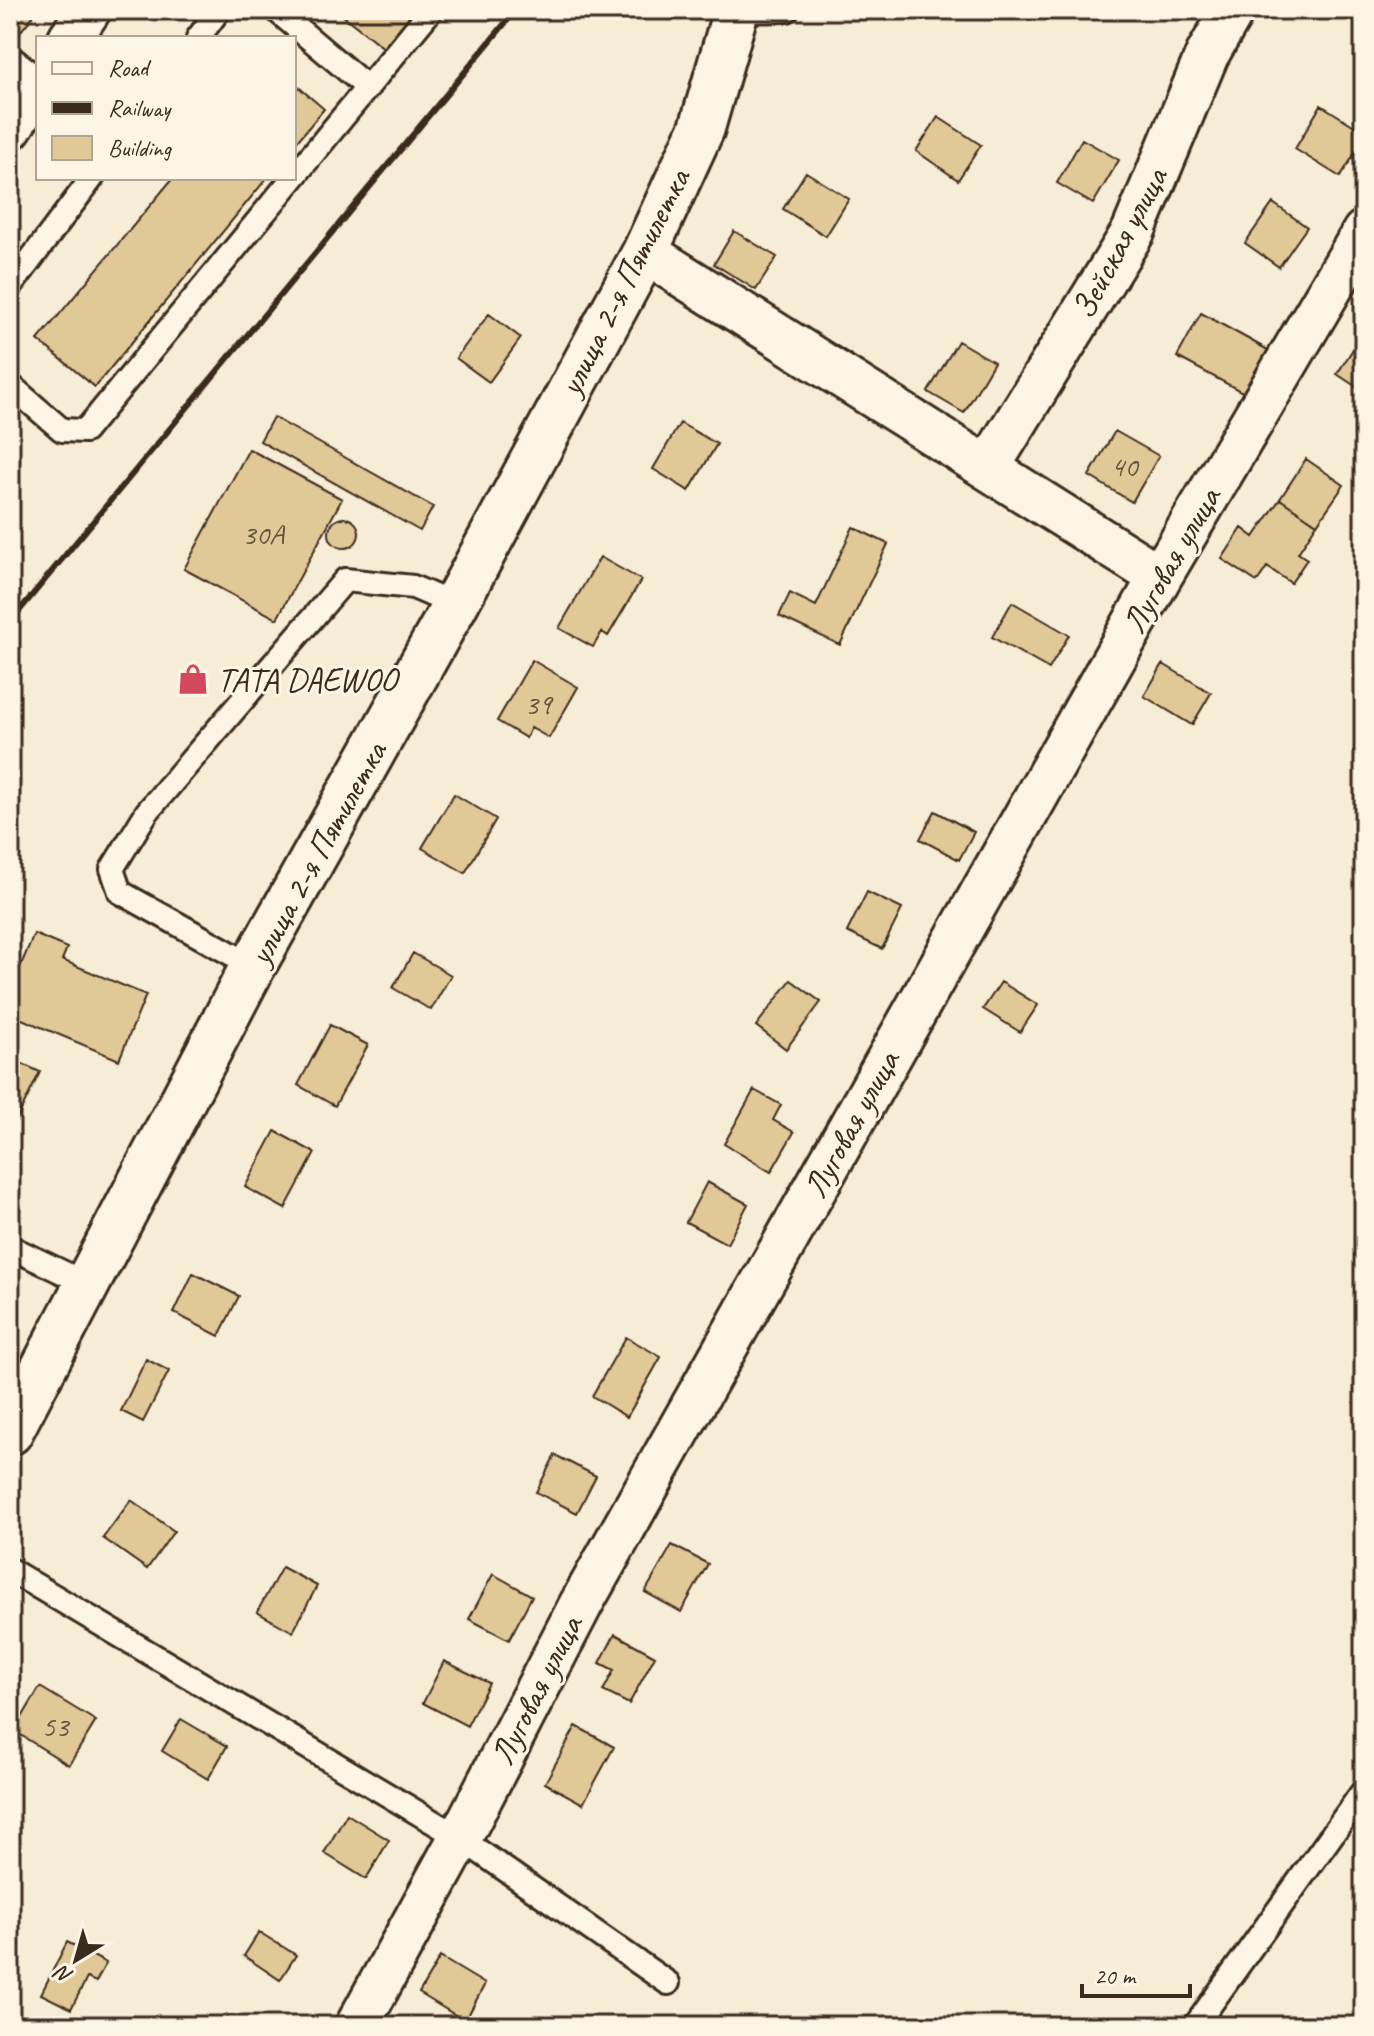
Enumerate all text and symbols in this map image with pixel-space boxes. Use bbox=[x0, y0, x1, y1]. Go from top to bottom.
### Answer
legend bbox=[36, 36, 296, 180]
text: Road bbox=[108, 53, 152, 83]
text: Railway bbox=[108, 93, 172, 123]
text: Building bbox=[108, 133, 173, 163]
street label: Зейская улица bbox=[1061, 158, 1178, 326]
street label: улица 2-я Пятилетка bbox=[548, 159, 701, 404]
house number: 40 bbox=[1111, 447, 1140, 485]
street label: Луговая улица bbox=[1112, 477, 1231, 641]
house number: 30А bbox=[242, 515, 286, 553]
place label: TATA DAEWOO bbox=[217, 658, 400, 701]
shop icon: TATA DAEWOO bbox=[176, 662, 210, 696]
house number: 39 bbox=[525, 685, 554, 723]
street label: улица 2-я Пятилетка bbox=[237, 732, 397, 974]
street label: Луговая улица bbox=[793, 1041, 910, 1205]
street label: Луговая улица bbox=[480, 1606, 593, 1772]
house number: 53 bbox=[42, 1707, 71, 1745]
north arrow bbox=[36, 1920, 116, 2000]
scale bar bbox=[1082, 1948, 1190, 1998]
text: N bbox=[48, 1958, 78, 1990]
text: 20 m bbox=[1094, 1961, 1137, 1991]

